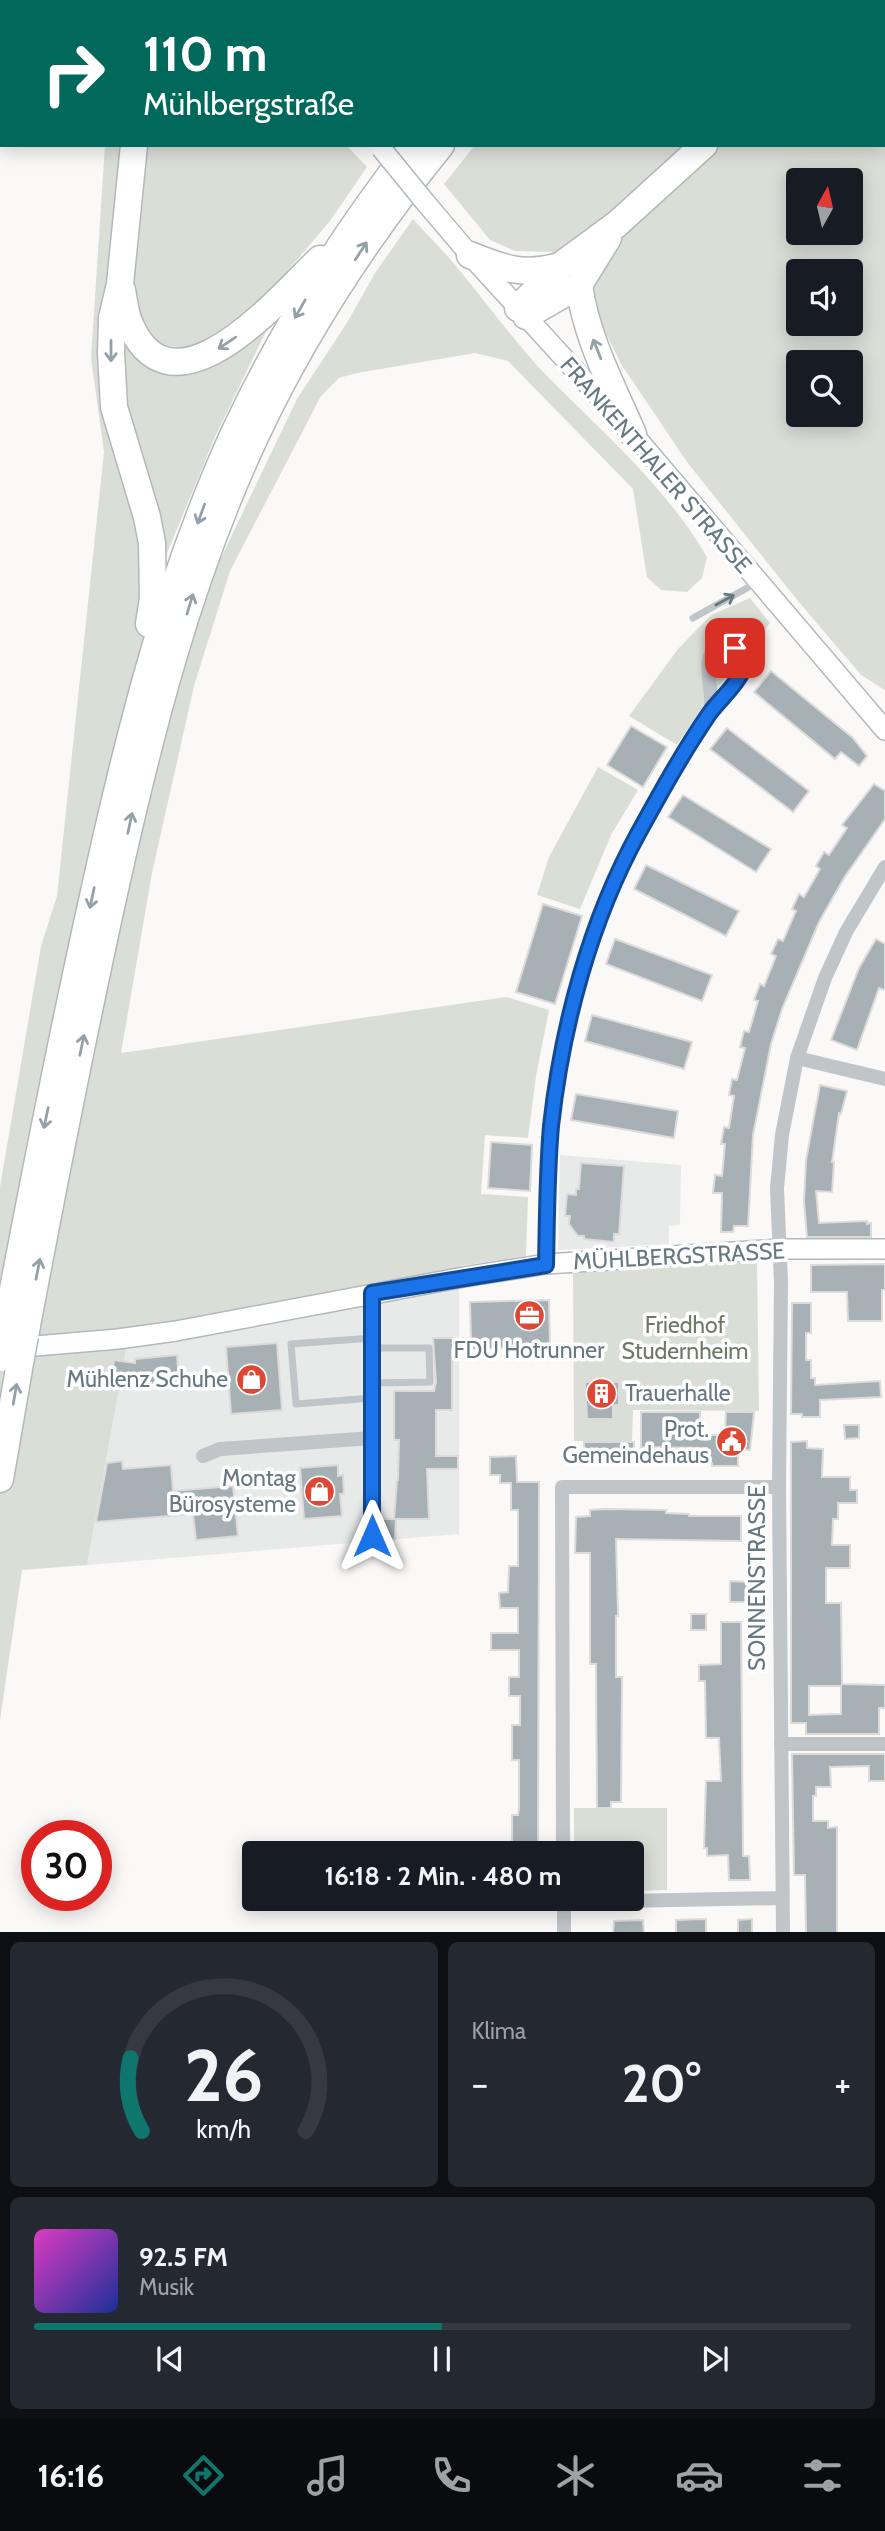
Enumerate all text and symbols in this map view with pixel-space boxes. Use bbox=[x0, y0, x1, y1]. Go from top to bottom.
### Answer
text: 110 m bbox=[143, 24, 267, 83]
icon: right bbox=[28, 28, 119, 119]
text: Mühlbergstraße bbox=[143, 84, 354, 123]
north arrow bbox=[786, 168, 863, 245]
map controls bbox=[786, 168, 863, 427]
one-way arrow bbox=[354, 242, 368, 262]
button: sound bbox=[786, 259, 863, 336]
one-way arrow bbox=[293, 299, 307, 319]
one-way arrow bbox=[218, 336, 237, 350]
one-way arrow bbox=[589, 339, 602, 360]
one-way arrow bbox=[104, 340, 118, 363]
button: search bbox=[786, 350, 863, 427]
street label: FRANKENTHALER STRASSE bbox=[554, 351, 758, 579]
one-way arrow bbox=[193, 502, 206, 524]
one-way arrow bbox=[185, 593, 198, 615]
one-way arrow bbox=[714, 593, 735, 606]
pin bbox=[705, 618, 765, 678]
icon: arrive bbox=[716, 629, 754, 667]
one-way arrow bbox=[123, 812, 137, 835]
one-way arrow bbox=[85, 886, 99, 909]
one-way arrow bbox=[75, 1034, 89, 1057]
one-way arrow bbox=[39, 1106, 53, 1129]
street label: MÜHLBERGSTRASSE bbox=[572, 1236, 786, 1276]
one-way arrow bbox=[31, 1258, 45, 1281]
office icon: FDU Hotrunner bbox=[512, 1299, 546, 1333]
park label: Friedhof Studernheim bbox=[622, 1311, 748, 1365]
place label: FDU Hotrunner bbox=[454, 1336, 605, 1364]
shop icon: Mühlenz Schuhe bbox=[234, 1362, 268, 1396]
place label: Mühlenz Schuhe bbox=[66, 1365, 228, 1393]
building icon: Trauerhalle bbox=[585, 1376, 619, 1410]
place label: Trauerhalle bbox=[625, 1379, 731, 1407]
one-way arrow bbox=[8, 1383, 22, 1406]
place label: Prot. Gemeindehaus bbox=[563, 1415, 709, 1469]
public building icon: Prot. Gemeindehaus bbox=[715, 1425, 749, 1459]
place label: Montag Bürosysteme bbox=[169, 1464, 297, 1518]
shop icon: Montag Bürosysteme bbox=[302, 1474, 336, 1508]
street label: SONNENSTRASSE bbox=[743, 1485, 771, 1671]
position arrow bbox=[335, 1499, 409, 1573]
speed limit sign: 30 bbox=[21, 1820, 112, 1911]
text: 16:18 · 2 Min. · 480 m bbox=[325, 1860, 561, 1892]
text: Klima bbox=[472, 2017, 526, 2045]
text: 26 bbox=[184, 2031, 263, 2119]
text: 20° bbox=[622, 2052, 701, 2115]
text: − bbox=[472, 2060, 488, 2107]
text: + bbox=[834, 2060, 851, 2107]
text: km/h bbox=[196, 2113, 251, 2143]
text: 92.5 FM bbox=[139, 2241, 228, 2273]
text: Musik bbox=[139, 2273, 194, 2301]
icon: previous bbox=[151, 2340, 189, 2378]
icon: pause bbox=[423, 2340, 461, 2378]
icon: next bbox=[696, 2340, 734, 2378]
icon: directions bbox=[179, 2451, 228, 2500]
icon: music bbox=[303, 2451, 352, 2500]
icon: phone bbox=[427, 2451, 476, 2500]
icon: climate bbox=[551, 2451, 600, 2500]
icon: car bbox=[675, 2451, 724, 2500]
icon: filters bbox=[798, 2451, 847, 2500]
text: 16:16 bbox=[37, 2456, 104, 2495]

